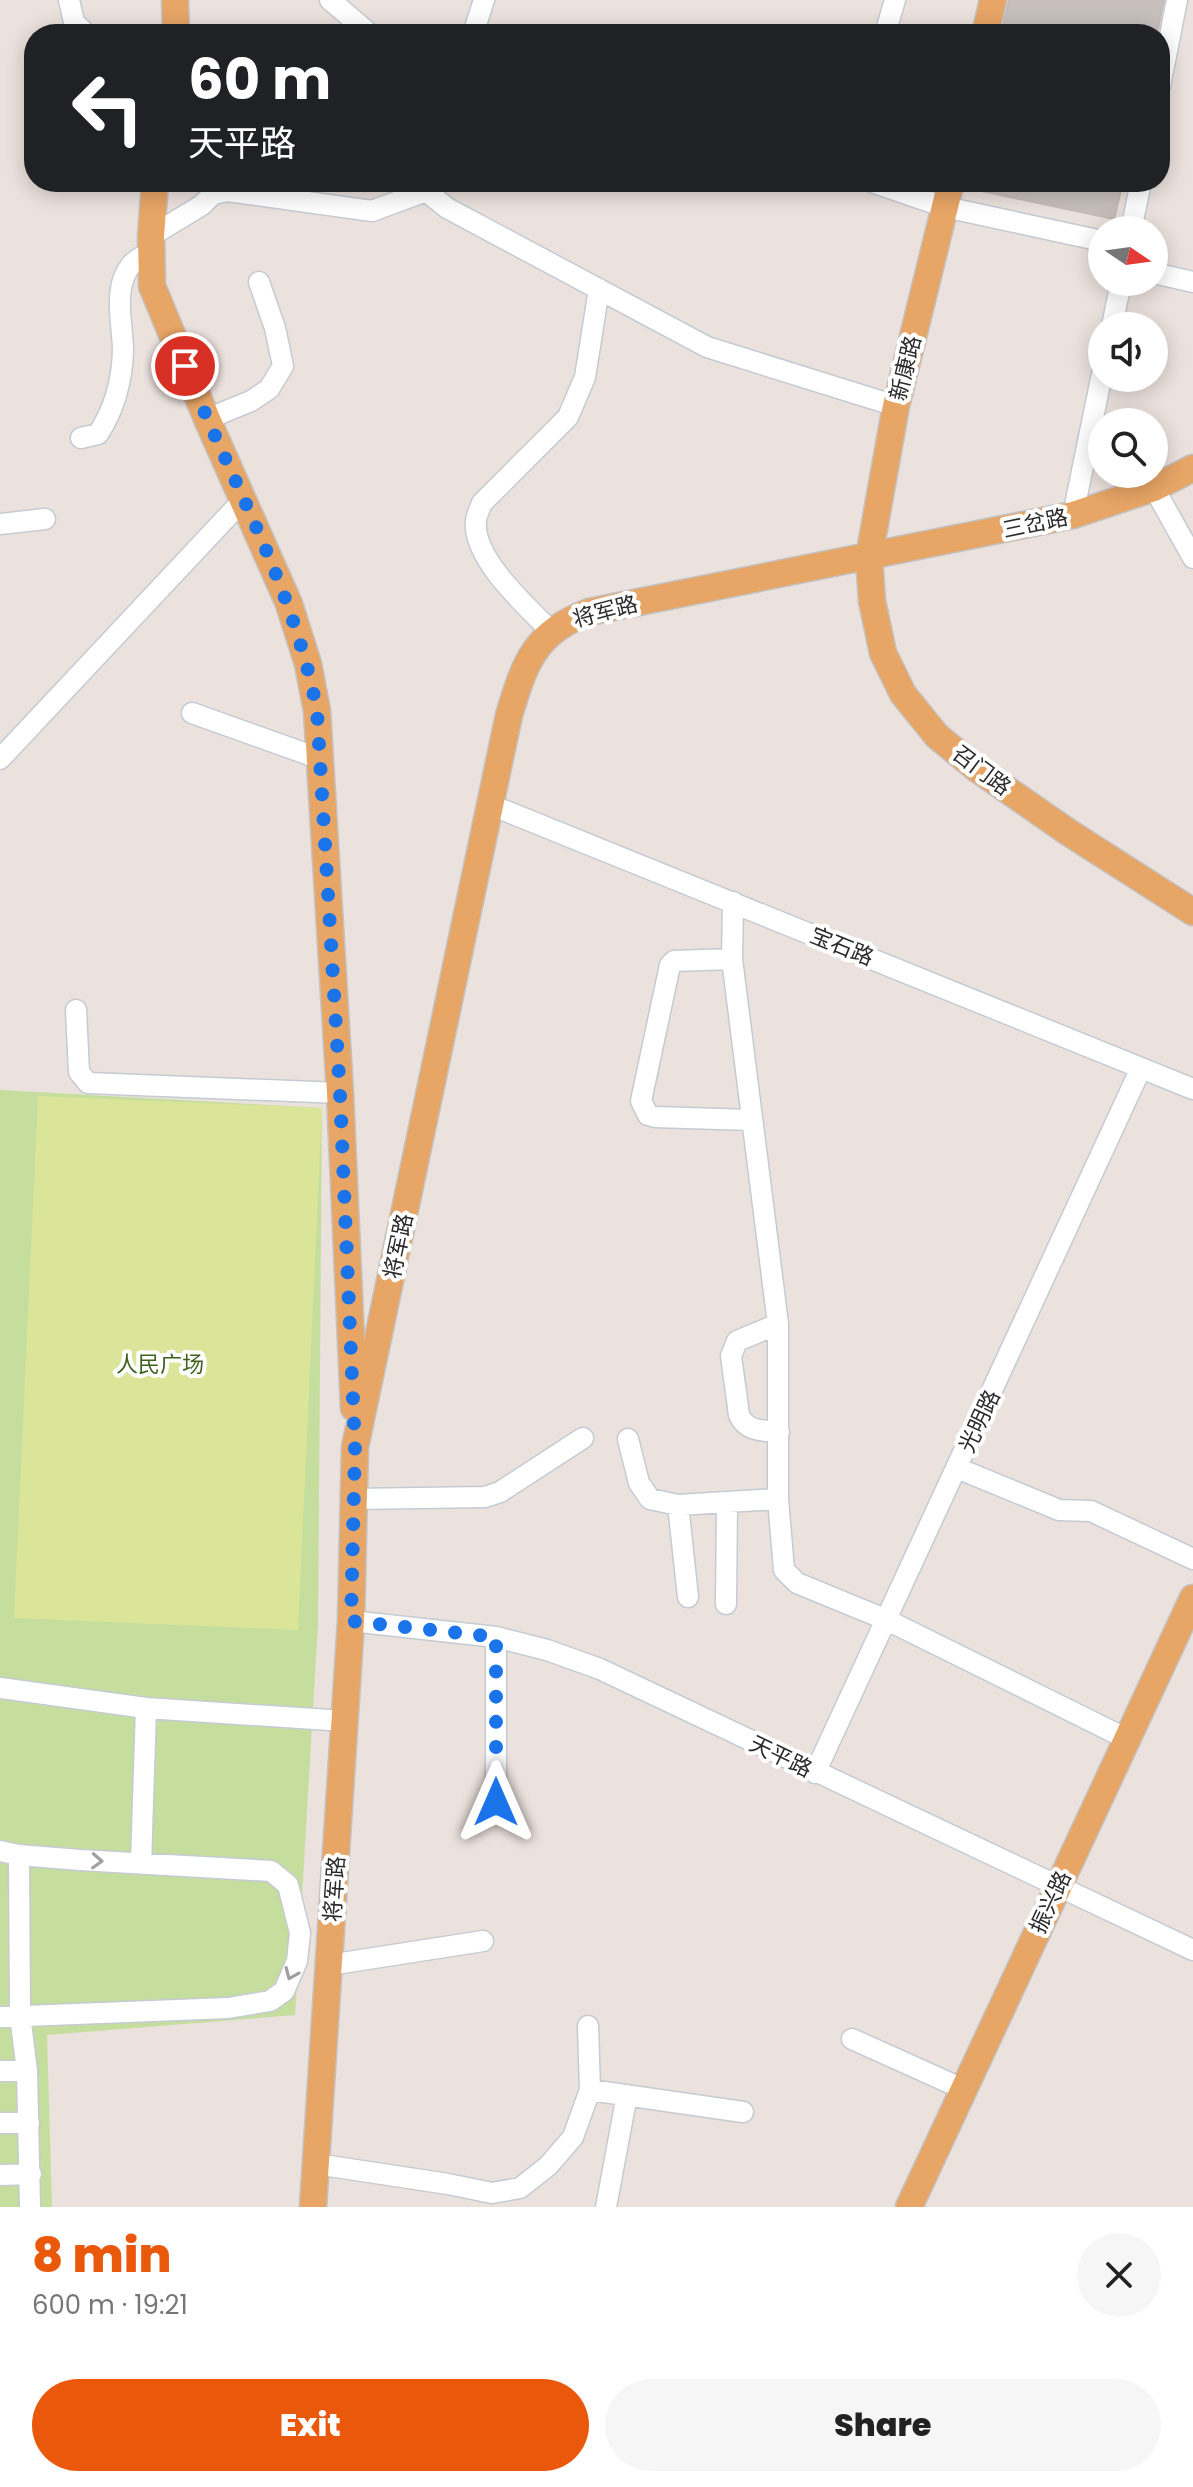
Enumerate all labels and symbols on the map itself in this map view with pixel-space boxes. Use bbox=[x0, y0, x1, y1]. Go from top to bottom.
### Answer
north arrow bbox=[1088, 216, 1168, 296]
pin bbox=[151, 332, 219, 400]
street label: 新康路 bbox=[882, 332, 929, 404]
street label: 三岔路 bbox=[1000, 501, 1071, 546]
street label: 将军路 bbox=[569, 588, 641, 635]
street label: 召门路 bbox=[946, 738, 1017, 803]
street label: 宝石路 bbox=[805, 920, 878, 973]
street label: 将军路 bbox=[376, 1211, 421, 1282]
park label: 人民广场 bbox=[116, 1349, 204, 1380]
street label: 光明路 bbox=[951, 1385, 1007, 1458]
street label: 天平路 bbox=[744, 1728, 817, 1785]
position arrow bbox=[454, 1760, 538, 1844]
one-way arrow bbox=[91, 1852, 104, 1869]
street label: 将军路 bbox=[317, 1855, 352, 1923]
street label: 振兴路 bbox=[1022, 1866, 1078, 1939]
one-way arrow bbox=[284, 1966, 301, 1980]

